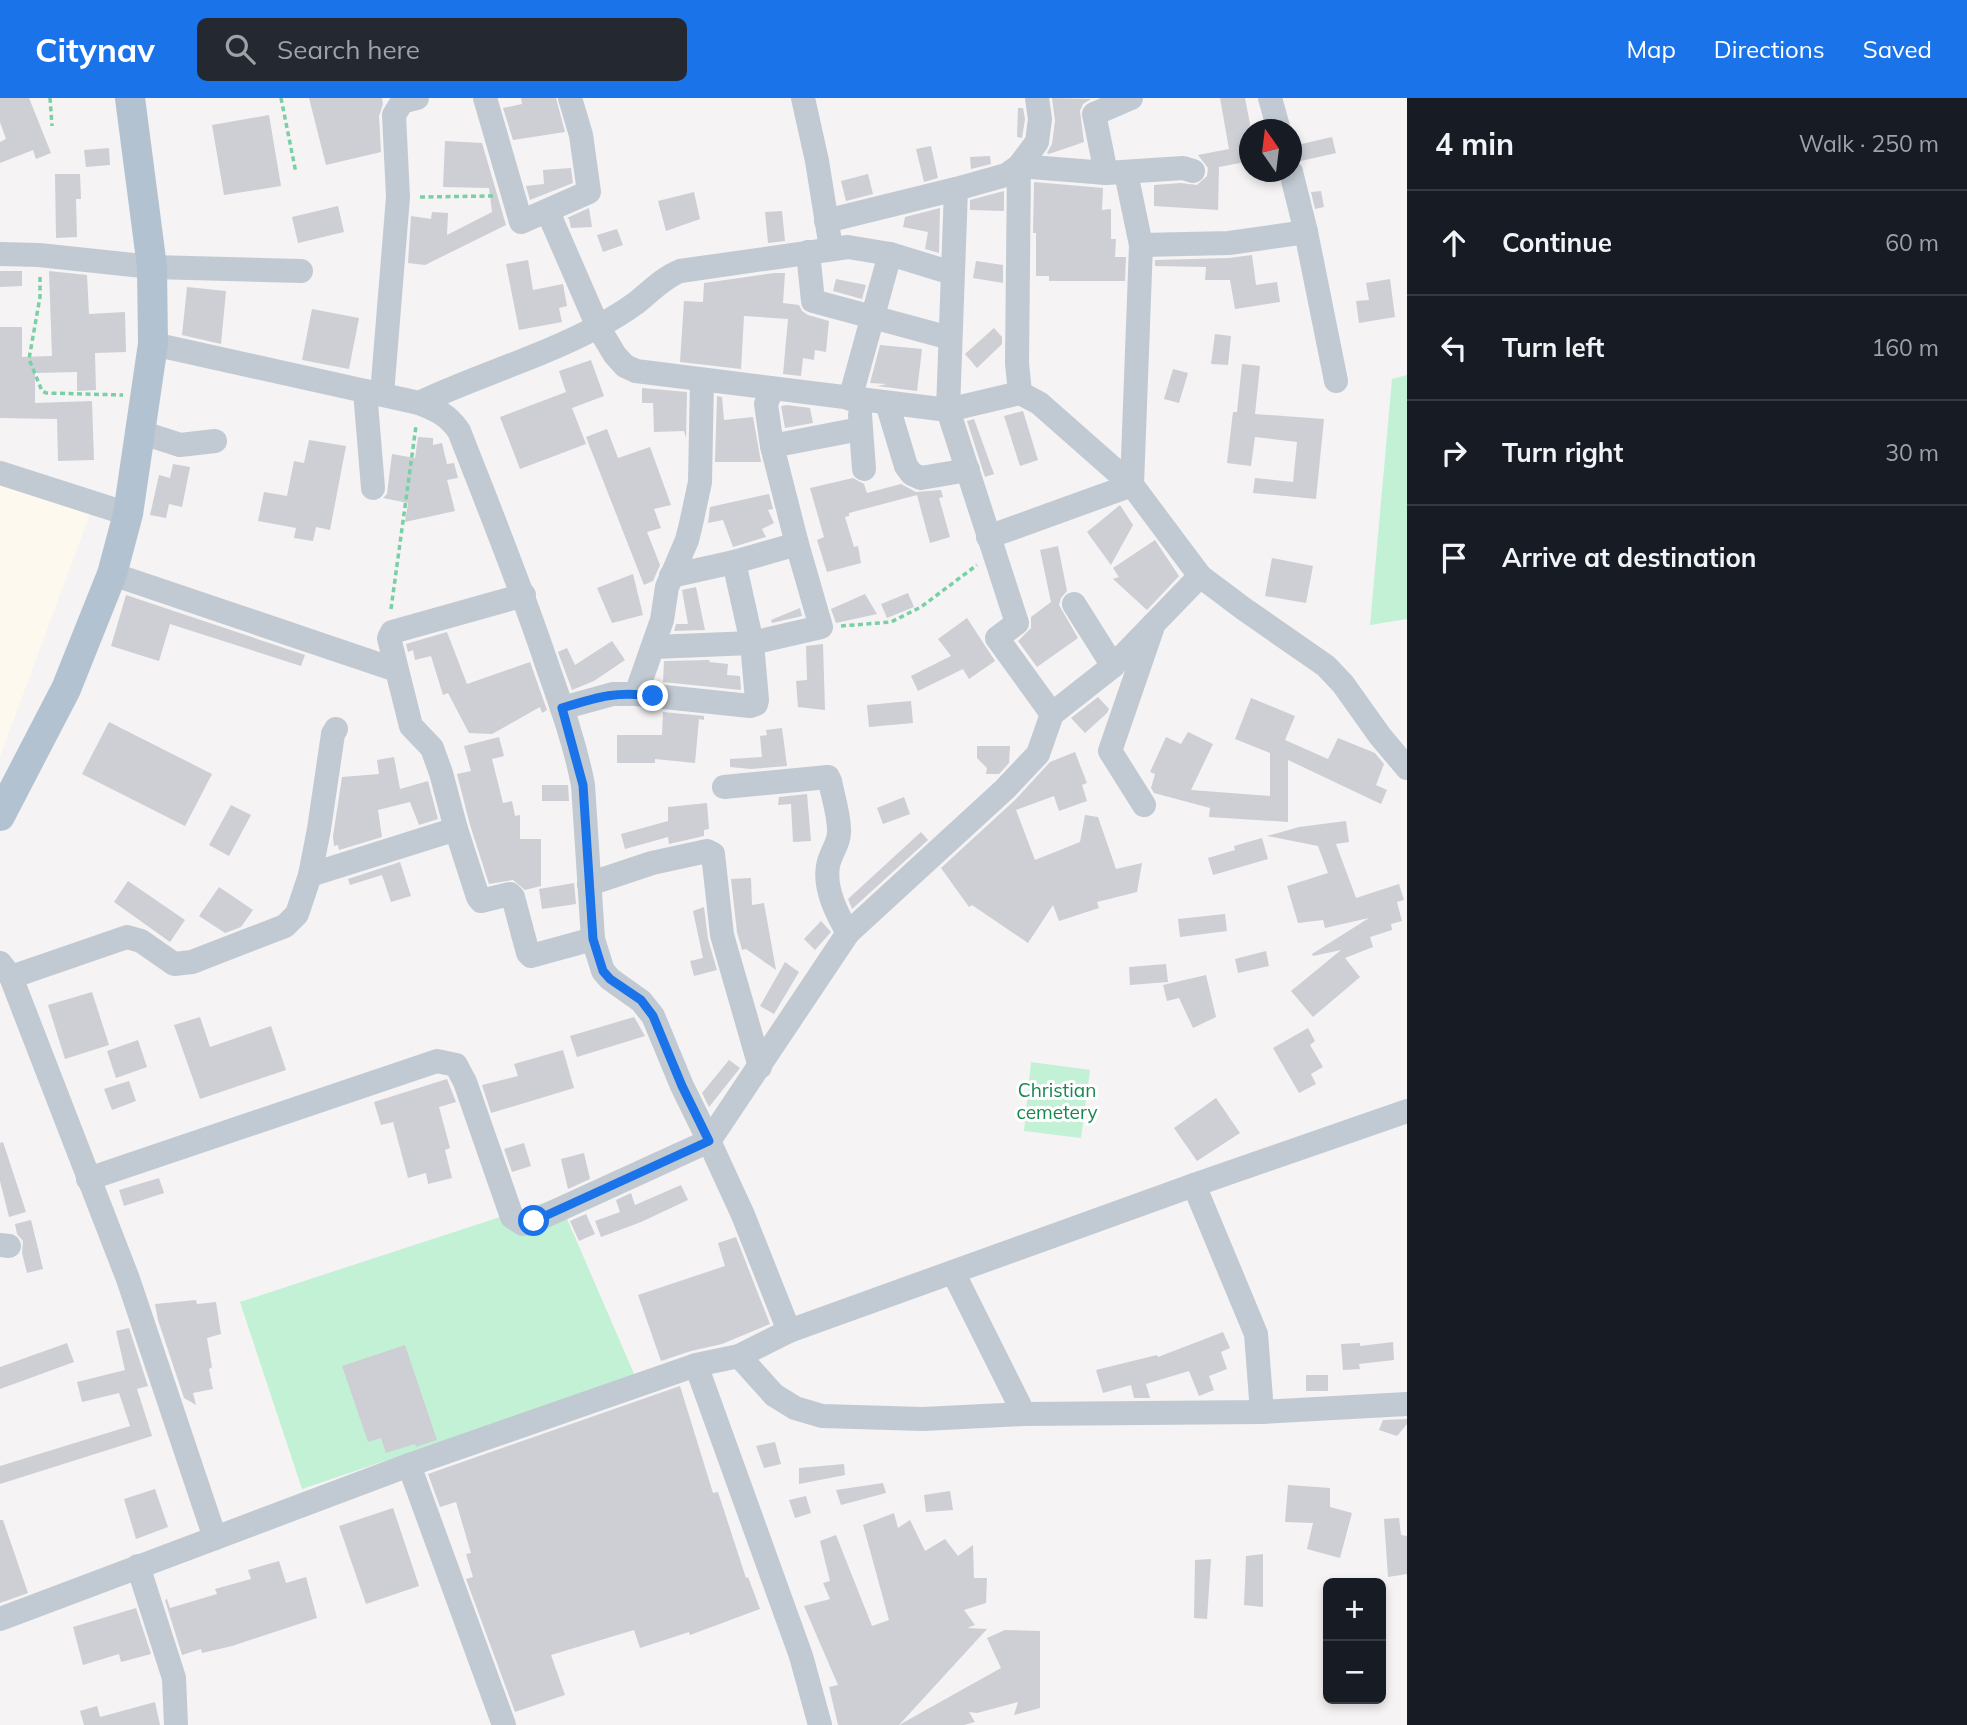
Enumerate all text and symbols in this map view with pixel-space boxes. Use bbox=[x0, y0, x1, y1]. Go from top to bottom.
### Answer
search box bbox=[197, 18, 687, 81]
text: Citynav bbox=[35, 29, 155, 70]
icon: search bbox=[221, 30, 259, 68]
text: Search here bbox=[277, 33, 420, 66]
text: Map bbox=[1626, 34, 1676, 64]
text: Directions bbox=[1714, 34, 1825, 64]
text: Saved bbox=[1863, 34, 1932, 64]
north arrow bbox=[1239, 119, 1302, 182]
text: 4 min bbox=[1435, 125, 1514, 163]
text: Walk · 250 m bbox=[1799, 129, 1939, 158]
icon: ahead bbox=[1435, 224, 1473, 262]
text: Continue bbox=[1502, 226, 1612, 259]
text: 60 m bbox=[1885, 228, 1939, 257]
icon: left bbox=[1435, 329, 1473, 367]
text: Turn left bbox=[1502, 331, 1604, 364]
text: 160 m bbox=[1871, 333, 1939, 362]
icon: right bbox=[1435, 434, 1473, 472]
text: Turn right bbox=[1502, 436, 1623, 469]
text: 30 m bbox=[1885, 438, 1939, 467]
icon: arrive bbox=[1435, 539, 1473, 577]
text: Arrive at destination bbox=[1502, 541, 1757, 574]
route end bbox=[637, 680, 668, 711]
park label: Christian cemetery bbox=[1016, 1078, 1098, 1124]
route start bbox=[518, 1205, 549, 1236]
map controls bbox=[1323, 1578, 1386, 1704]
button: + bbox=[1323, 1578, 1386, 1641]
button: − bbox=[1323, 1641, 1386, 1704]

